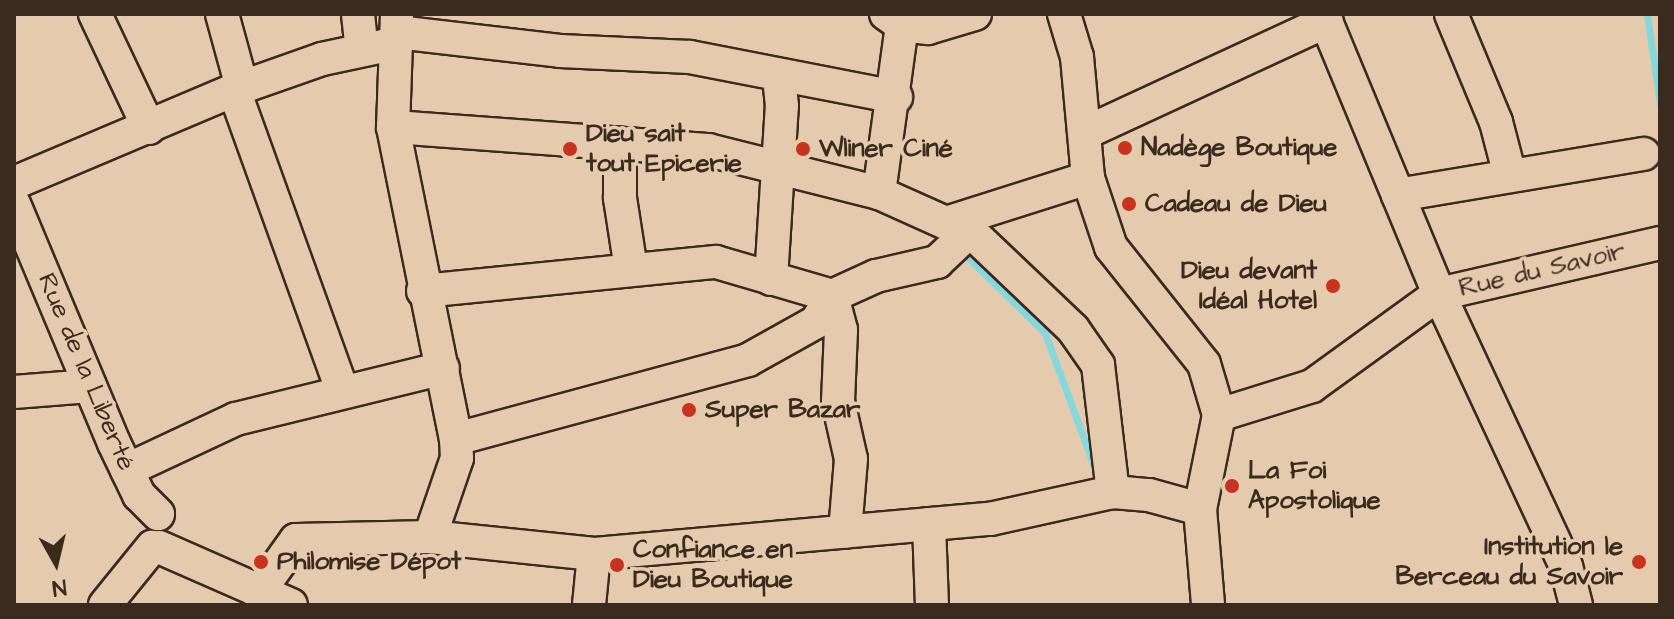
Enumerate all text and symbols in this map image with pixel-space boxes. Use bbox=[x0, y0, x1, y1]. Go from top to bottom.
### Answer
place label: Dieu sait tout Epicerie bbox=[586, 118, 742, 180]
place label: Nadège Boutique bbox=[1141, 132, 1337, 164]
place label: Wliner Ciné bbox=[819, 133, 953, 165]
marker: Nadège Boutique bbox=[1116, 139, 1134, 157]
marker: Dieu sait tout Epicerie bbox=[561, 140, 579, 158]
marker: Wliner Ciné bbox=[794, 140, 812, 158]
place label: Cadeau de Dieu bbox=[1145, 188, 1327, 220]
marker: Cadeau de Dieu bbox=[1120, 195, 1138, 213]
street label: Rue du Savoir bbox=[1456, 236, 1628, 304]
place label: Dieu devant Idéal Hotel bbox=[1181, 255, 1317, 316]
street label: Rue de la Liberté bbox=[30, 269, 142, 475]
marker: Dieu devant Idéal Hotel bbox=[1324, 277, 1342, 295]
place label: Super Bazar bbox=[705, 394, 860, 426]
marker: Super Bazar bbox=[680, 401, 698, 419]
place label: La Foi Apostolique bbox=[1248, 455, 1381, 516]
marker: La Foi Apostolique bbox=[1223, 477, 1241, 495]
north arrow bbox=[16, 523, 96, 603]
place label: Institution le Berceau du Savoir bbox=[1395, 531, 1623, 592]
place label: Confiance en Dieu Boutique bbox=[633, 534, 793, 596]
place label: Philomise Dépot bbox=[277, 546, 461, 578]
marker: Philomise Dépot bbox=[252, 553, 270, 571]
marker: Institution le Berceau du Savoir bbox=[1630, 553, 1648, 571]
marker: Confiance en Dieu Boutique bbox=[608, 556, 626, 574]
text: N bbox=[50, 571, 68, 604]

